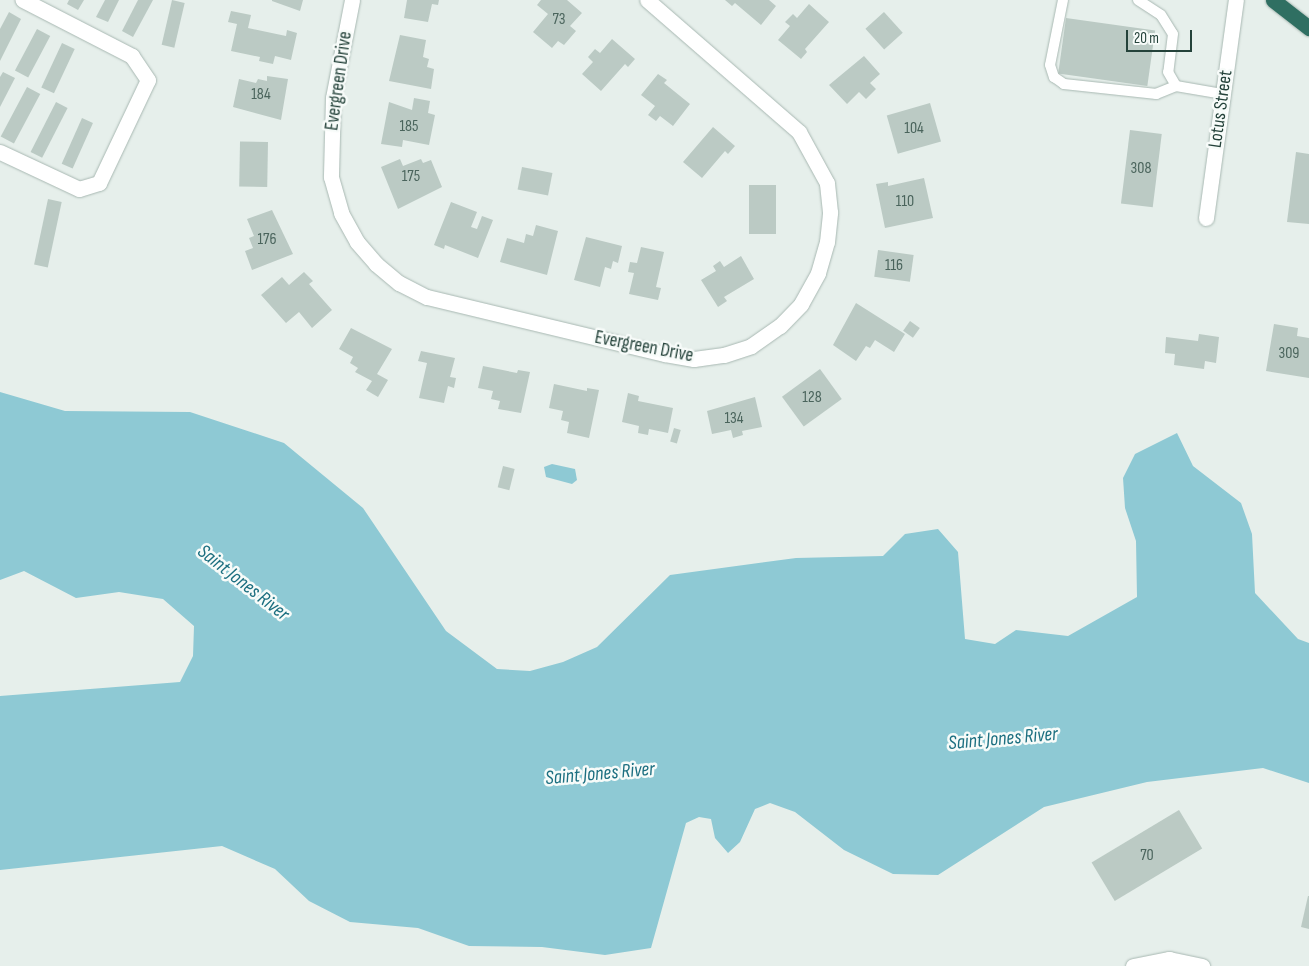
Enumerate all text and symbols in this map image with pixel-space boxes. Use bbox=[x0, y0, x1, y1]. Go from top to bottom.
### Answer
house number: 73 bbox=[552, 10, 566, 30]
scale bar bbox=[1129, 20, 1195, 52]
text: 20 m bbox=[1134, 29, 1159, 48]
street label: Evergreen Drive bbox=[321, 30, 357, 132]
street label: Lotus Street bbox=[1204, 69, 1238, 149]
house number: 184 bbox=[251, 85, 271, 105]
house number: 185 bbox=[399, 117, 419, 137]
house number: 104 bbox=[904, 119, 924, 139]
house number: 308 bbox=[1131, 159, 1151, 179]
house number: 175 bbox=[402, 167, 420, 187]
house number: 110 bbox=[896, 192, 914, 212]
house number: 176 bbox=[258, 230, 276, 250]
house number: 116 bbox=[885, 256, 903, 276]
street label: Evergreen Drive bbox=[593, 326, 695, 368]
house number: 309 bbox=[1279, 344, 1299, 364]
house number: 128 bbox=[802, 388, 822, 408]
house number: 134 bbox=[724, 409, 744, 429]
water label: Saint Jones River bbox=[192, 540, 294, 626]
water label: Saint Jones River bbox=[947, 722, 1059, 756]
water label: Saint Jones River bbox=[544, 757, 656, 791]
house number: 70 bbox=[1140, 846, 1154, 866]

